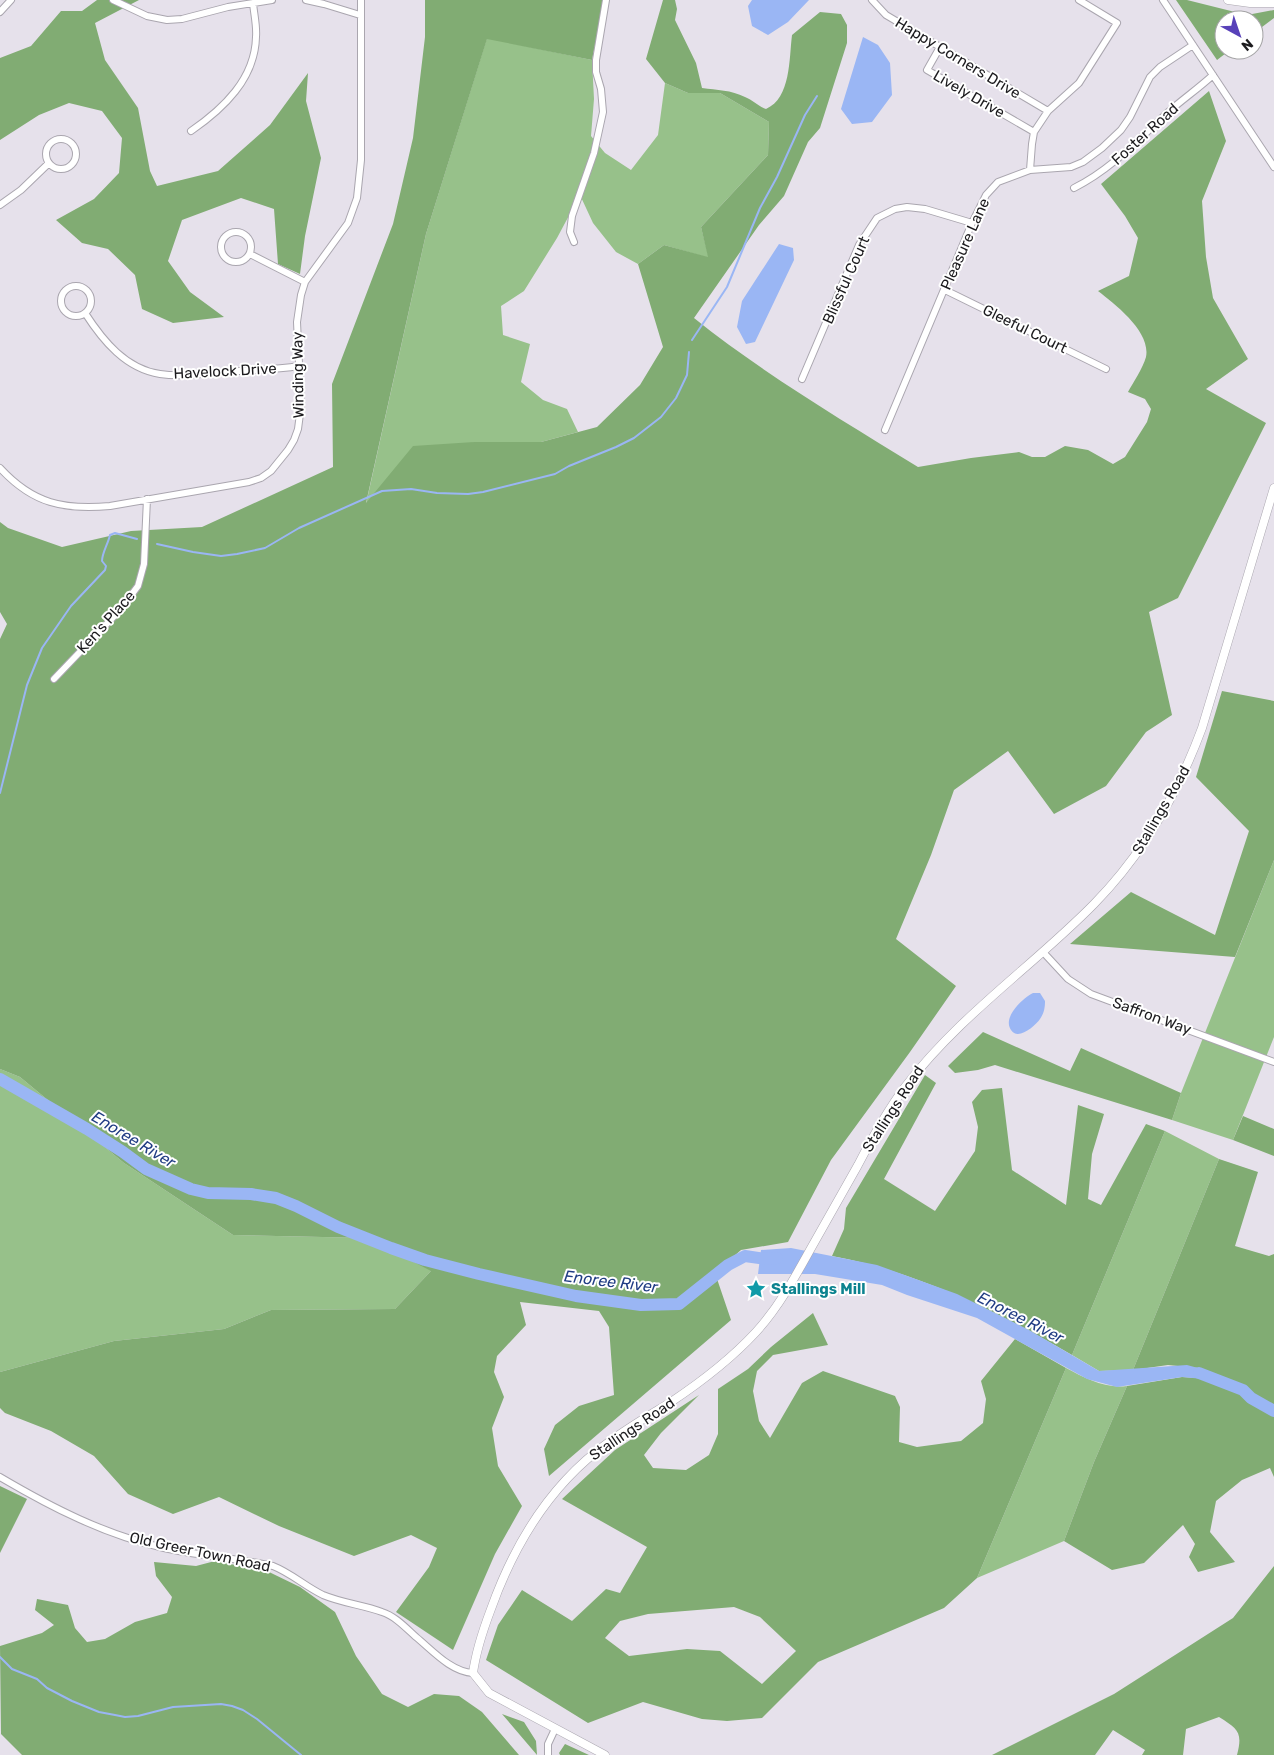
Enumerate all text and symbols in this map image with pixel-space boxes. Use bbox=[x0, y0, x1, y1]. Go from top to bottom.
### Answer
north arrow bbox=[1214, 10, 1264, 60]
street label: Happy Corners Drive bbox=[892, 13, 1024, 103]
text: N bbox=[1238, 35, 1256, 54]
street label: Lively Drive bbox=[930, 66, 1008, 122]
street label: Foster Road bbox=[1108, 99, 1182, 169]
street label: Pleasure Lane bbox=[937, 195, 993, 293]
street label: Blissful Court bbox=[819, 233, 873, 327]
street label: Gleeful Court bbox=[980, 301, 1070, 357]
street label: Winding Way bbox=[288, 331, 308, 419]
street label: Havelock Drive bbox=[173, 359, 277, 383]
street label: Ken's Place bbox=[73, 587, 139, 657]
street label: Stallings Road bbox=[1128, 762, 1194, 858]
street label: Saffron Way bbox=[1110, 993, 1194, 1039]
street label: Stallings Road bbox=[858, 1062, 928, 1156]
water label: Enoree River bbox=[88, 1107, 180, 1172]
water label: Enoree River bbox=[563, 1266, 660, 1297]
place icon: Stallings Mill bbox=[745, 1278, 767, 1300]
place label: Stallings Mill bbox=[771, 1280, 866, 1298]
water label: Enoree River bbox=[974, 1288, 1068, 1348]
street label: Stallings Road bbox=[586, 1394, 678, 1464]
street label: Old Greer Town Road bbox=[128, 1528, 272, 1576]

